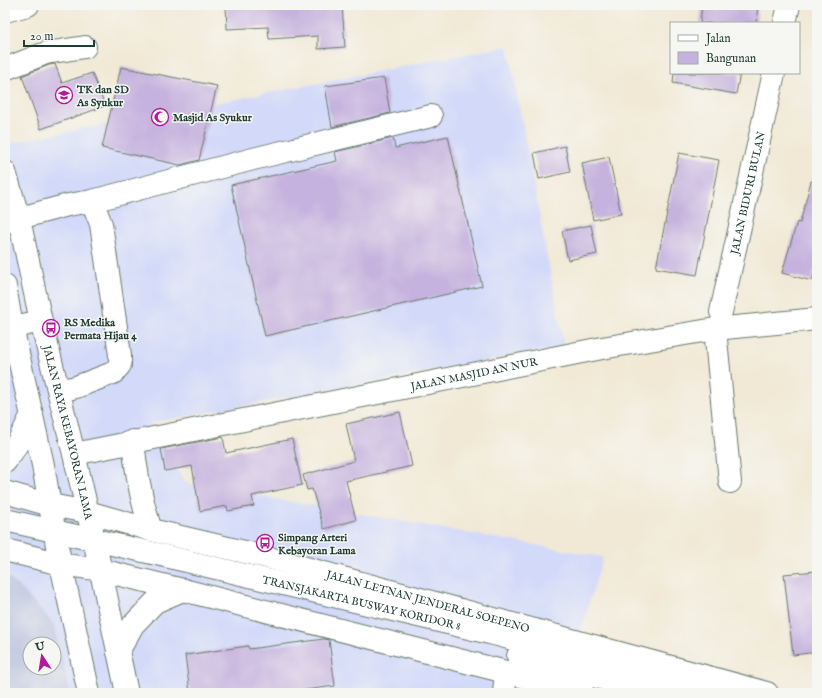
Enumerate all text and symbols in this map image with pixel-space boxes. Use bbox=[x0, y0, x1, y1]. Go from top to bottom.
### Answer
scale bar bbox=[24, 22, 94, 48]
legend bbox=[670, 22, 800, 74]
text: 20 m bbox=[30, 29, 53, 44]
text: Jalan bbox=[704, 31, 731, 47]
text: Bangunan bbox=[706, 51, 757, 66]
place label: TK dan SD As Syukur bbox=[76, 83, 129, 110]
school or university icon: TK dan SD As Syukur bbox=[54, 85, 74, 105]
mosque icon: Masjid As Syukur bbox=[150, 107, 170, 127]
place label: Masjid As Syukur bbox=[173, 111, 253, 125]
street label: JALAN BIDURI BULAN bbox=[728, 130, 769, 258]
place label: RS Medika Permata Hijau 4 bbox=[64, 316, 137, 343]
bus stop icon: RS Medika Permata Hijau 4 bbox=[41, 318, 61, 338]
street label: JALAN RAYA KEBAYORAN LAMA bbox=[39, 342, 95, 522]
street label: JALAN MASJID AN NUR bbox=[407, 355, 540, 395]
place label: Simpang Arteri Kebayoran Lama bbox=[278, 531, 356, 558]
bus stop icon: Simpang Arteri Kebayoran Lama bbox=[255, 533, 275, 553]
street label: JALAN LETNAN JENDERAL SOEPENO bbox=[323, 567, 531, 636]
street label: TRANSJAKARTA BUSWAY KORIDOR 8 bbox=[261, 573, 462, 634]
north arrow bbox=[22, 636, 62, 676]
text: U bbox=[33, 639, 47, 655]

